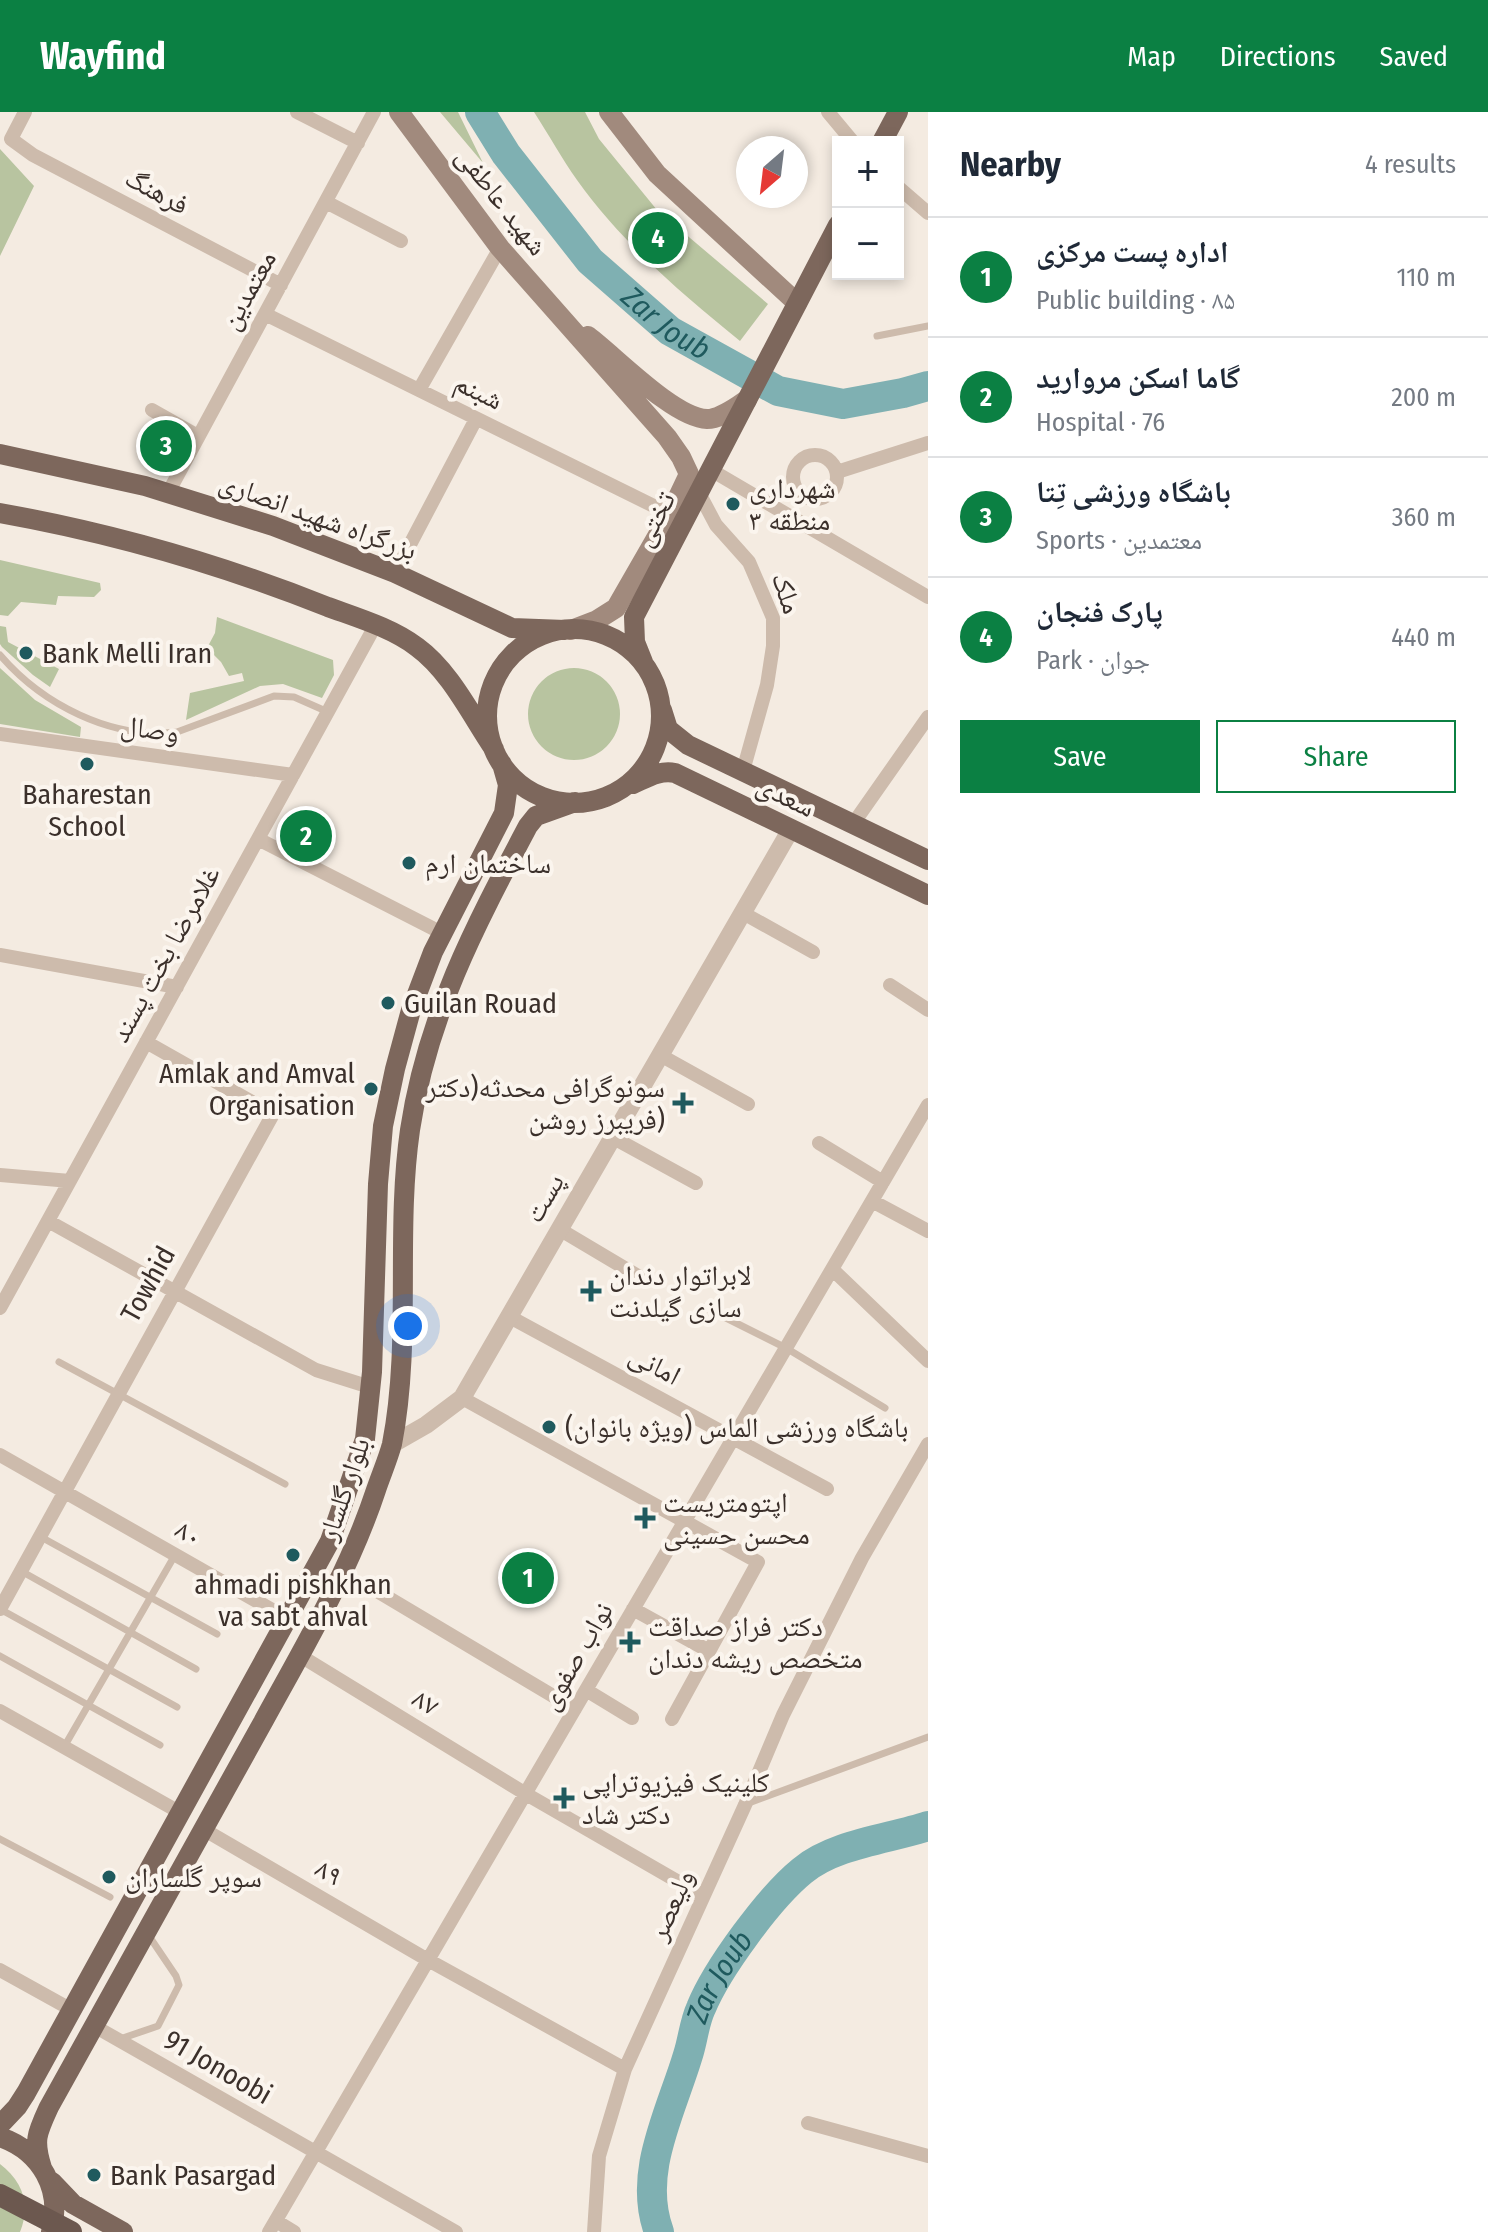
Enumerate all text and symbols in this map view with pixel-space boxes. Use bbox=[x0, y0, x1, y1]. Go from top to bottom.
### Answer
text: Wayfind bbox=[40, 33, 166, 79]
text: Map bbox=[1127, 40, 1176, 73]
text: Directions bbox=[1220, 40, 1336, 73]
text: Saved bbox=[1380, 40, 1448, 73]
north arrow bbox=[736, 136, 808, 208]
map controls bbox=[832, 136, 904, 280]
button: + bbox=[832, 136, 904, 208]
street label: شهید عاطفی bbox=[449, 140, 555, 263]
text: Nearby bbox=[960, 144, 1061, 185]
text: 4 results bbox=[1365, 149, 1456, 180]
street label: فرهنگ bbox=[120, 161, 194, 221]
pin: 4 bbox=[632, 208, 684, 268]
button: − bbox=[832, 208, 904, 280]
text: اداره پست مرکزی bbox=[1036, 234, 1229, 270]
street label: معتمدین bbox=[213, 245, 284, 336]
text: 1 bbox=[981, 262, 992, 293]
text: 110 m bbox=[1396, 262, 1456, 293]
water label: Zar Joub bbox=[613, 278, 716, 368]
text: Public building · ۸۵ bbox=[1036, 285, 1235, 316]
text: گاما اسکن مروارید bbox=[1036, 360, 1240, 396]
street label: شبنم bbox=[449, 365, 509, 418]
text: 2 bbox=[980, 382, 992, 413]
text: 200 m bbox=[1391, 382, 1456, 413]
text: Hospital · 76 bbox=[1036, 407, 1165, 438]
pin: 3 bbox=[140, 416, 192, 476]
street label: بزرگراه شهید انصاری bbox=[215, 465, 421, 567]
place label: شهرداری منطقه ۳ bbox=[749, 472, 836, 537]
text: باشگاه ورزشی تِتا bbox=[1036, 474, 1231, 510]
street label: تختی bbox=[626, 486, 683, 553]
marker: شهرداری منطقه ۳ bbox=[724, 495, 742, 513]
text: 3 bbox=[980, 502, 992, 533]
text: 360 m bbox=[1392, 502, 1456, 533]
text: Sports · معتمدین bbox=[1036, 525, 1202, 556]
street label: ملک bbox=[765, 568, 809, 618]
text: پارک فنجان bbox=[1036, 594, 1163, 630]
text: 4 bbox=[979, 622, 993, 653]
text: 440 m bbox=[1391, 622, 1456, 653]
place label: Bank Melli Iran bbox=[42, 637, 212, 670]
marker: Bank Melli Iran bbox=[17, 644, 35, 662]
text: Park · جوان bbox=[1036, 645, 1150, 676]
street label: وصال bbox=[119, 709, 181, 749]
button: Save bbox=[960, 720, 1200, 793]
button: Share bbox=[1216, 720, 1456, 793]
marker: Baharestan School bbox=[78, 755, 96, 773]
street label: سعدی bbox=[752, 768, 820, 824]
place label: Baharestan School bbox=[22, 778, 152, 843]
pin: 2 bbox=[280, 806, 332, 866]
place label: ساختمان ارم bbox=[425, 847, 551, 882]
marker: ساختمان ارم bbox=[400, 854, 418, 872]
street label: غلامرضا بخت پسند bbox=[103, 860, 227, 1048]
place label: Guilan Rouad bbox=[404, 987, 557, 1020]
marker: Guilan Rouad bbox=[379, 994, 397, 1012]
place label: Amlak and Amval Organisation bbox=[159, 1057, 355, 1122]
place label: سونوگرافی محدثه(دکتر فریبرز روشن) bbox=[425, 1071, 665, 1137]
marker: Amlak and Amval Organisation bbox=[362, 1080, 380, 1098]
marker: سونوگرافی محدثه(دکتر فریبرز روشن) bbox=[672, 1092, 694, 1114]
street label: پست bbox=[517, 1168, 571, 1228]
street label: Towhid bbox=[114, 1240, 182, 1328]
place label: لابراتوار دندان سازی گیلدنت bbox=[609, 1259, 752, 1324]
marker: لابراتوار دندان سازی گیلدنت bbox=[580, 1280, 602, 1302]
your location bbox=[388, 1306, 428, 1346]
street label: امانی bbox=[623, 1338, 686, 1393]
place label: باشگاه ورزشی الماس (ویژه بانوان) bbox=[565, 1411, 909, 1445]
marker: باشگاه ورزشی الماس (ویژه بانوان) bbox=[540, 1418, 558, 1436]
street label: بلوار گلسار bbox=[311, 1433, 377, 1546]
place label: اپتومتریست محسن حسینی bbox=[663, 1486, 810, 1552]
marker: اپتومتریست محسن حسینی bbox=[634, 1507, 656, 1529]
street label: ۸۰ bbox=[170, 1512, 208, 1554]
marker: ahmadi pishkhan va sabt ahval bbox=[284, 1546, 302, 1564]
pin: 1 bbox=[502, 1548, 554, 1608]
place label: ahmadi pishkhan va sabt ahval bbox=[194, 1568, 392, 1633]
street label: نواب صفوی bbox=[532, 1596, 620, 1716]
place label: دکتر فراز صداقت متخصص ریشه دندان bbox=[648, 1610, 862, 1676]
marker: دکتر فراز صداقت متخصص ریشه دندان bbox=[619, 1631, 641, 1653]
street label: ۸۷ bbox=[407, 1681, 445, 1723]
place label: کلینیک فیزیوتراپی دکتر شاد bbox=[582, 1766, 770, 1831]
marker: کلینیک فیزیوتراپی دکتر شاد bbox=[553, 1787, 575, 1809]
street label: ۸۹ bbox=[310, 1851, 348, 1893]
place label: سوپر گلساران bbox=[125, 1861, 262, 1894]
street label: ولیعصر bbox=[641, 1865, 701, 1946]
marker: سوپر گلساران bbox=[100, 1868, 118, 1886]
water label: Zar Joub bbox=[678, 1923, 760, 2029]
street label: 91 Jonoobi bbox=[158, 2023, 278, 2111]
place label: Bank Pasargad bbox=[110, 2159, 276, 2192]
marker: Bank Pasargad bbox=[85, 2166, 103, 2184]

